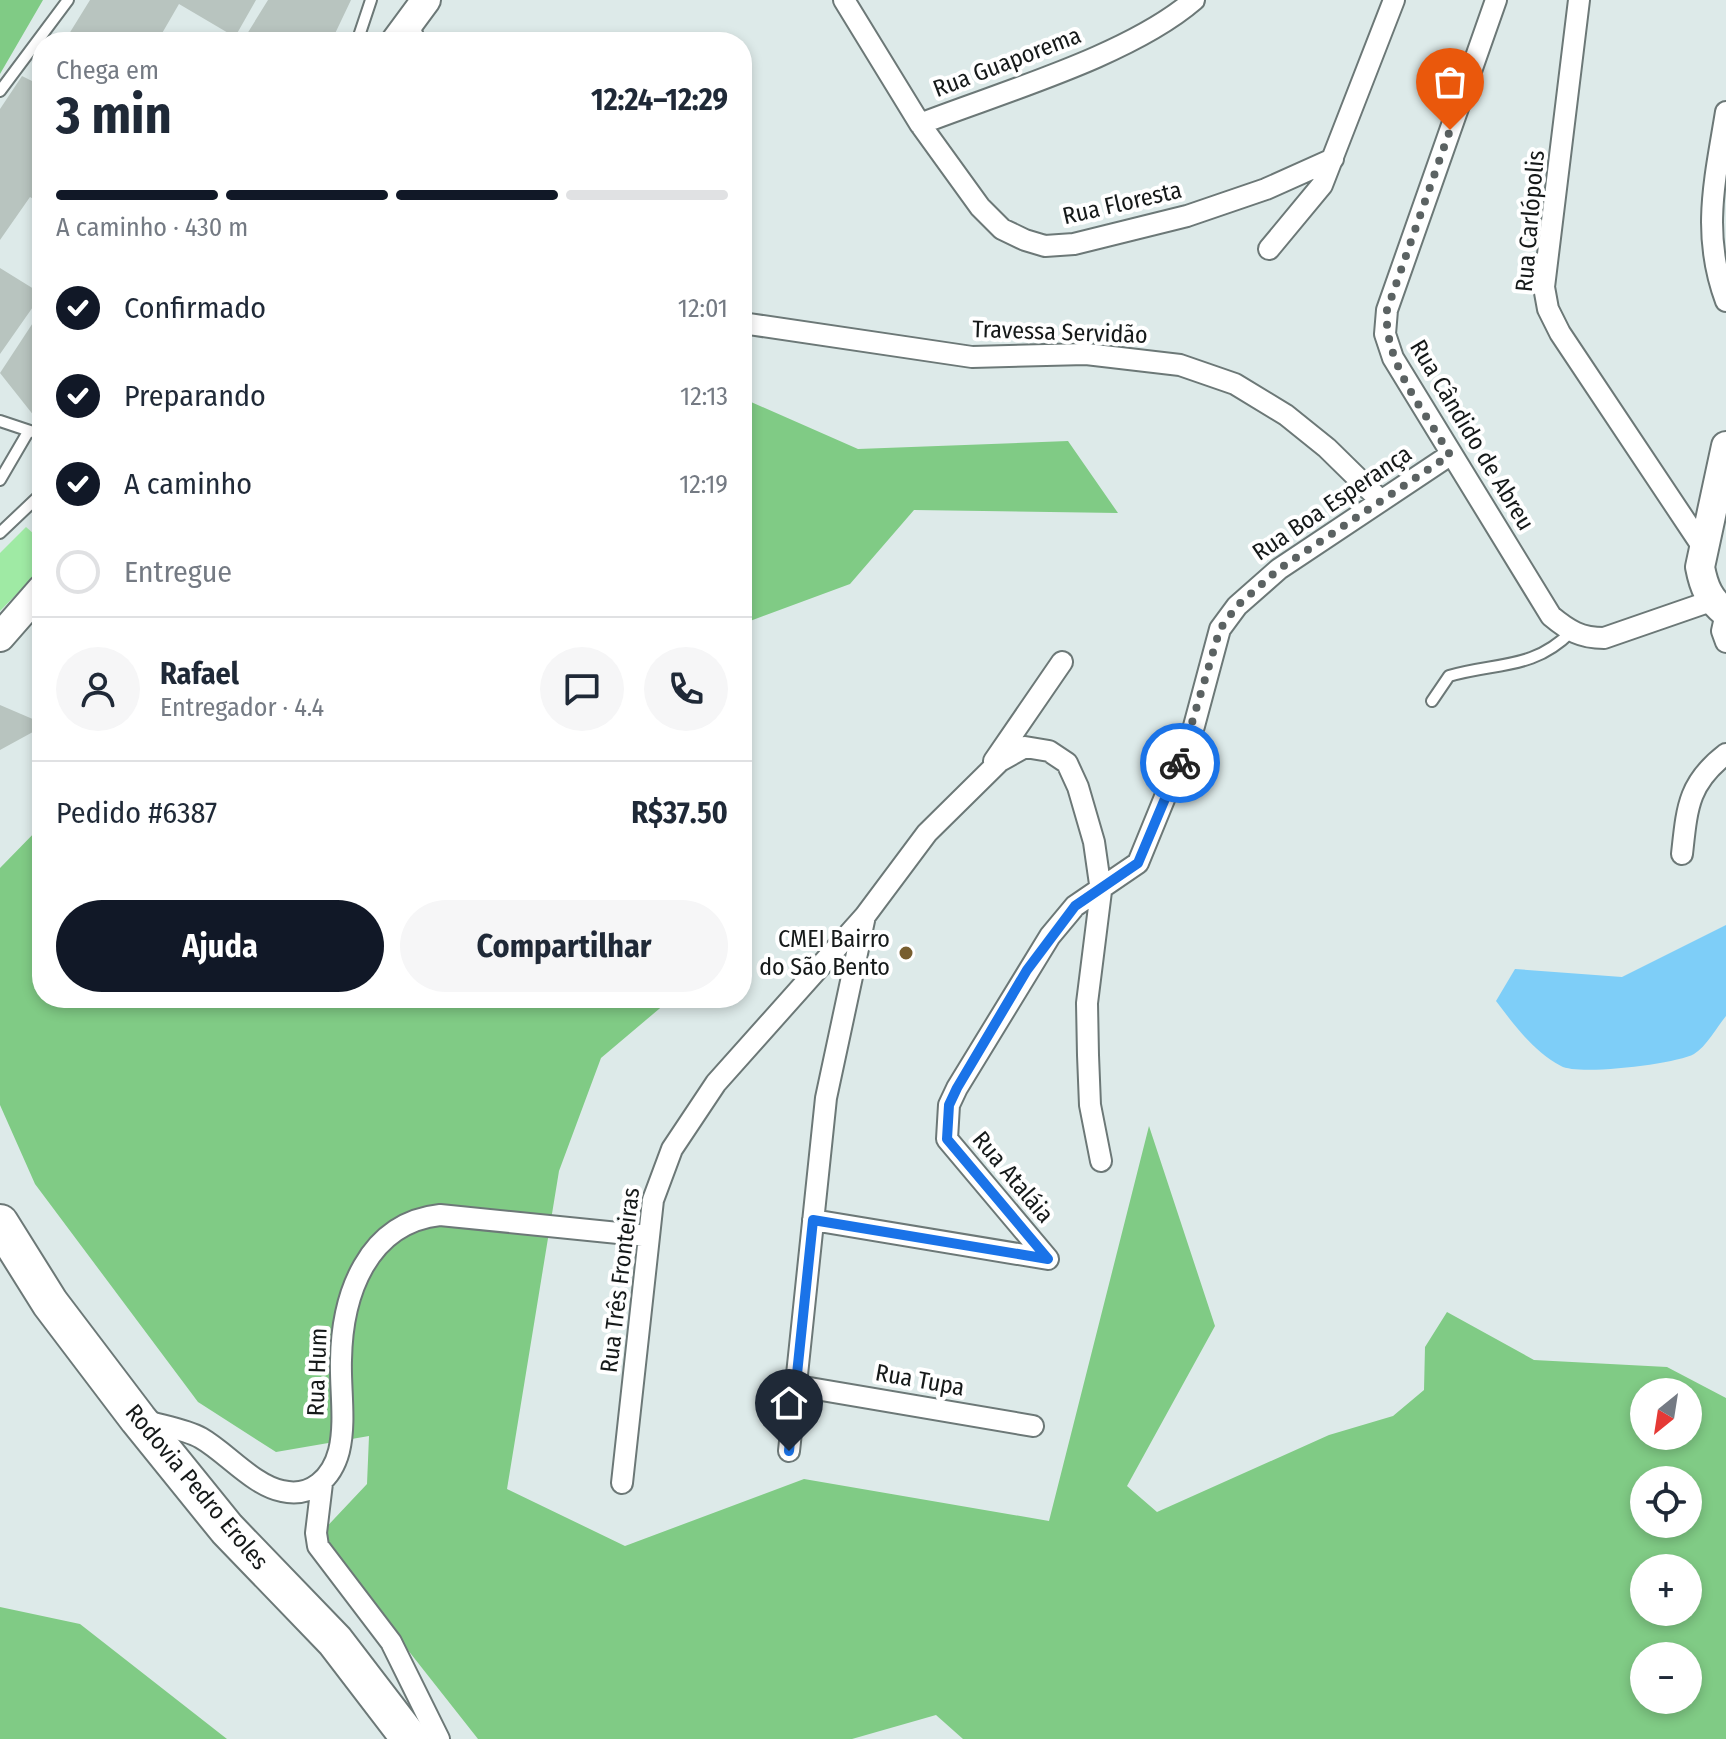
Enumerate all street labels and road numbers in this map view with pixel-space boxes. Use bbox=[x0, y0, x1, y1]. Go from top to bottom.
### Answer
street label: Rua Guaporema bbox=[929, 21, 1085, 103]
street label: Rua Carlópolis bbox=[1510, 149, 1550, 293]
street label: Rua Floresta bbox=[1060, 176, 1184, 230]
street label: Travessa Servidão bbox=[972, 315, 1148, 349]
street label: Rua Cândido de Abreu bbox=[1404, 335, 1540, 535]
street label: Rua Boa Esperança bbox=[1247, 439, 1417, 567]
street label: Rua Ataláia bbox=[967, 1126, 1059, 1228]
street label: Rua Três Fronteiras bbox=[595, 1186, 645, 1374]
street label: Rua Hum bbox=[301, 1327, 333, 1417]
street label: Rua Tupa bbox=[873, 1358, 967, 1402]
street label: Rodovia Pedro Eroles bbox=[120, 1399, 274, 1575]

